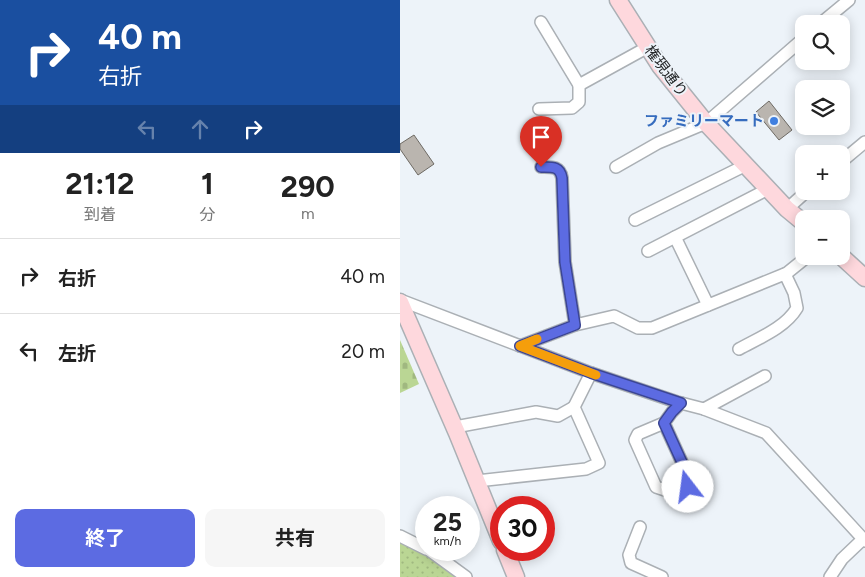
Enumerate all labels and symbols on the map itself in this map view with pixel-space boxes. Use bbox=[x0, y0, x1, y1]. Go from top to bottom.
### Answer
street label: 権現通り bbox=[641, 42, 691, 100]
place label: ファミリーマート bbox=[644, 112, 764, 130]
marker: ファミリーマート bbox=[768, 115, 780, 127]
pin bbox=[520, 116, 562, 167]
position arrow bbox=[661, 460, 713, 512]
speed limit sign: 30 bbox=[490, 496, 555, 561]

